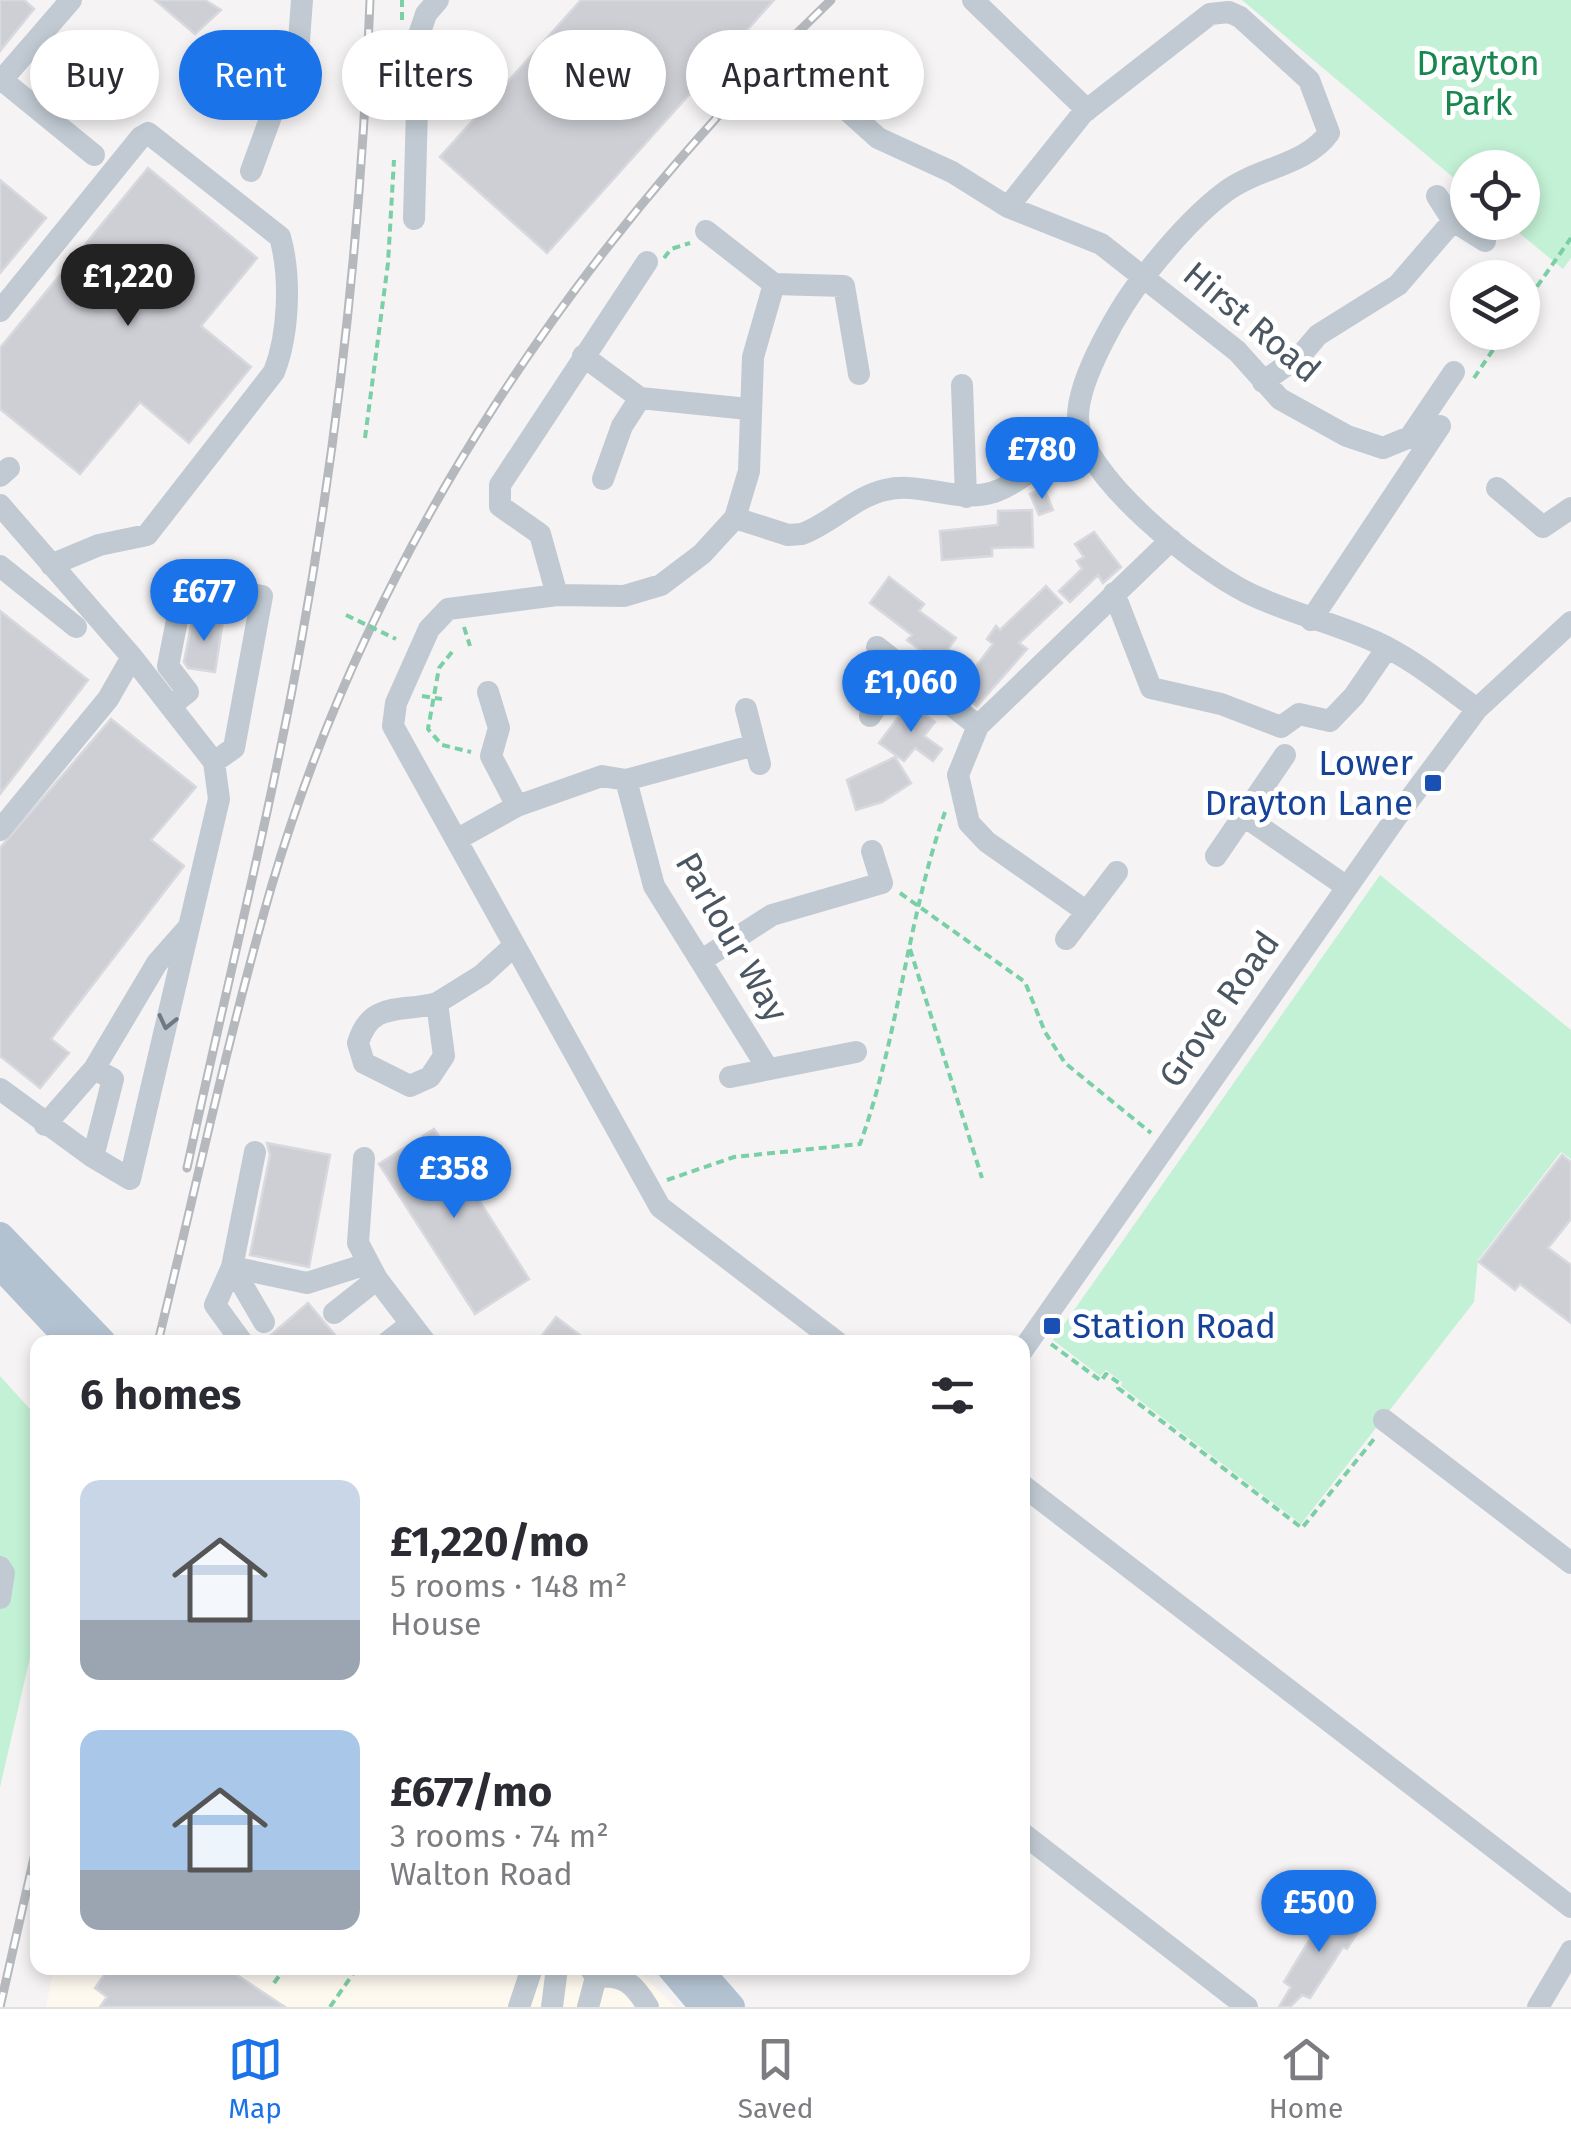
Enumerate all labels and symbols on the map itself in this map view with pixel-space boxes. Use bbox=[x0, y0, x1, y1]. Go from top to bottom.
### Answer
park label: Drayton Park bbox=[1416, 42, 1540, 124]
pin: £1,220 bbox=[47, 244, 209, 329]
street label: Hirst Road bbox=[1175, 253, 1329, 391]
pin: £780 bbox=[983, 417, 1101, 502]
pin: £677 bbox=[145, 559, 263, 644]
pin: £1,060 bbox=[830, 650, 992, 735]
place label: Lower Drayton Lane bbox=[1204, 742, 1413, 824]
marker: Lower Drayton Lane bbox=[1422, 772, 1444, 794]
street label: Parlour Way bbox=[667, 845, 797, 1029]
street label: Grove Road bbox=[1150, 923, 1288, 1095]
one-way arrow bbox=[158, 1013, 179, 1030]
pin: £358 bbox=[395, 1136, 513, 1221]
place label: Station Road bbox=[1072, 1305, 1276, 1347]
marker: Station Road bbox=[1041, 1315, 1063, 1337]
pin: £500 bbox=[1260, 1870, 1378, 1955]

